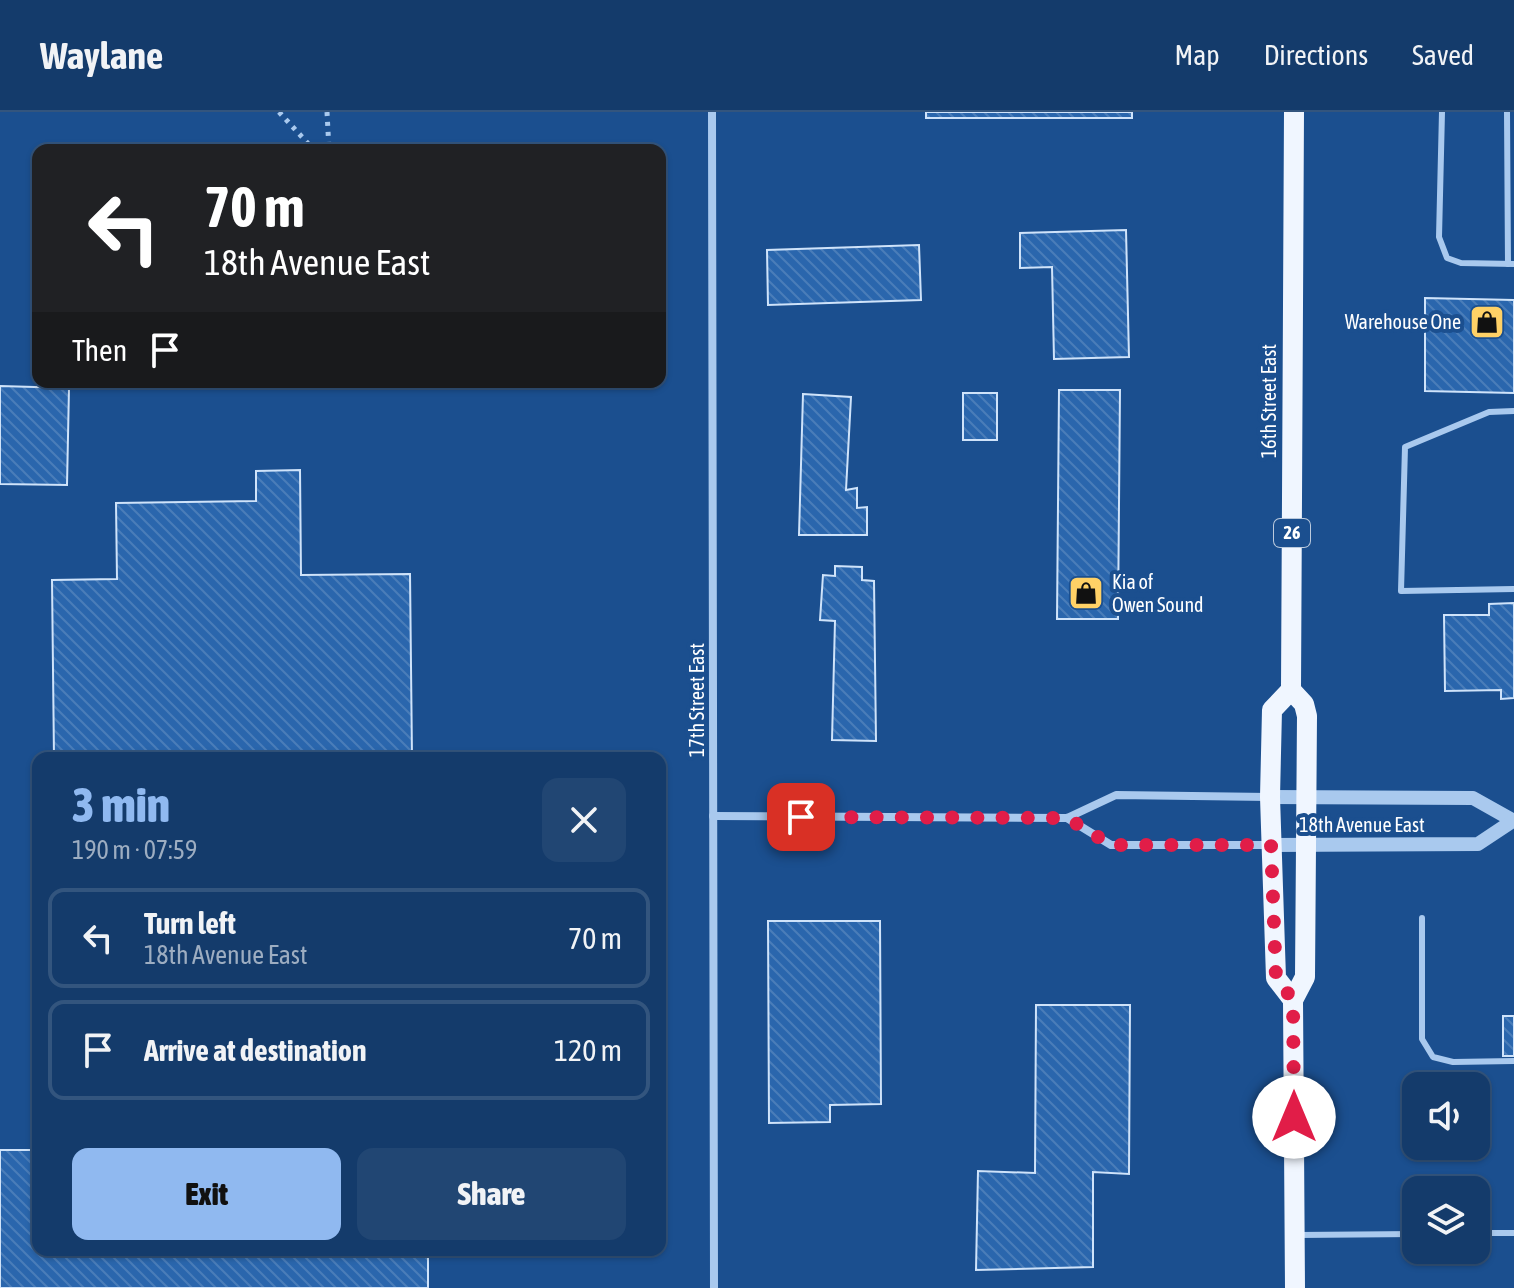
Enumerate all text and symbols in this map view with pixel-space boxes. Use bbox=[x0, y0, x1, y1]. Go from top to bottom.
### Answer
text: Waylane bbox=[40, 34, 163, 77]
text: Map bbox=[1175, 39, 1220, 71]
text: Directions bbox=[1264, 39, 1368, 71]
text: Saved bbox=[1412, 39, 1474, 71]
text: 70 m bbox=[204, 175, 305, 239]
icon: left bbox=[72, 176, 176, 280]
text: 18th Avenue East bbox=[204, 241, 430, 283]
shop icon: Warehouse One bbox=[1468, 303, 1506, 341]
place label: Warehouse One bbox=[1345, 310, 1461, 333]
icon: arrive bbox=[143, 328, 187, 372]
text: Then bbox=[72, 333, 127, 367]
street label: 16th Street East bbox=[1257, 344, 1280, 458]
road number: 26 bbox=[1274, 519, 1310, 547]
place label: Kia of Owen Sound bbox=[1112, 570, 1204, 616]
shop icon: Kia of Owen Sound bbox=[1067, 574, 1105, 612]
street label: 17th Street East bbox=[685, 643, 708, 757]
text: 3 min bbox=[72, 777, 170, 832]
button: close bbox=[542, 778, 626, 862]
pin bbox=[767, 783, 835, 851]
icon: arrive bbox=[779, 795, 823, 839]
street label: 18th Avenue East bbox=[1299, 813, 1425, 836]
text: 190 m · 07:59 bbox=[72, 835, 197, 865]
text: Turn left bbox=[144, 906, 236, 940]
icon: left bbox=[76, 916, 120, 960]
text: 70 m bbox=[568, 921, 622, 955]
text: 18th Avenue East bbox=[144, 940, 307, 970]
icon: arrive bbox=[76, 1028, 120, 1072]
text: Arrive at destination bbox=[144, 1033, 366, 1067]
text: 120 m bbox=[554, 1033, 622, 1067]
map controls bbox=[1402, 1072, 1490, 1264]
button: sound bbox=[1402, 1072, 1490, 1160]
position arrow bbox=[1252, 1075, 1336, 1159]
button: Exit bbox=[72, 1148, 341, 1240]
button: Share bbox=[357, 1148, 626, 1240]
button: layers bbox=[1402, 1176, 1490, 1264]

